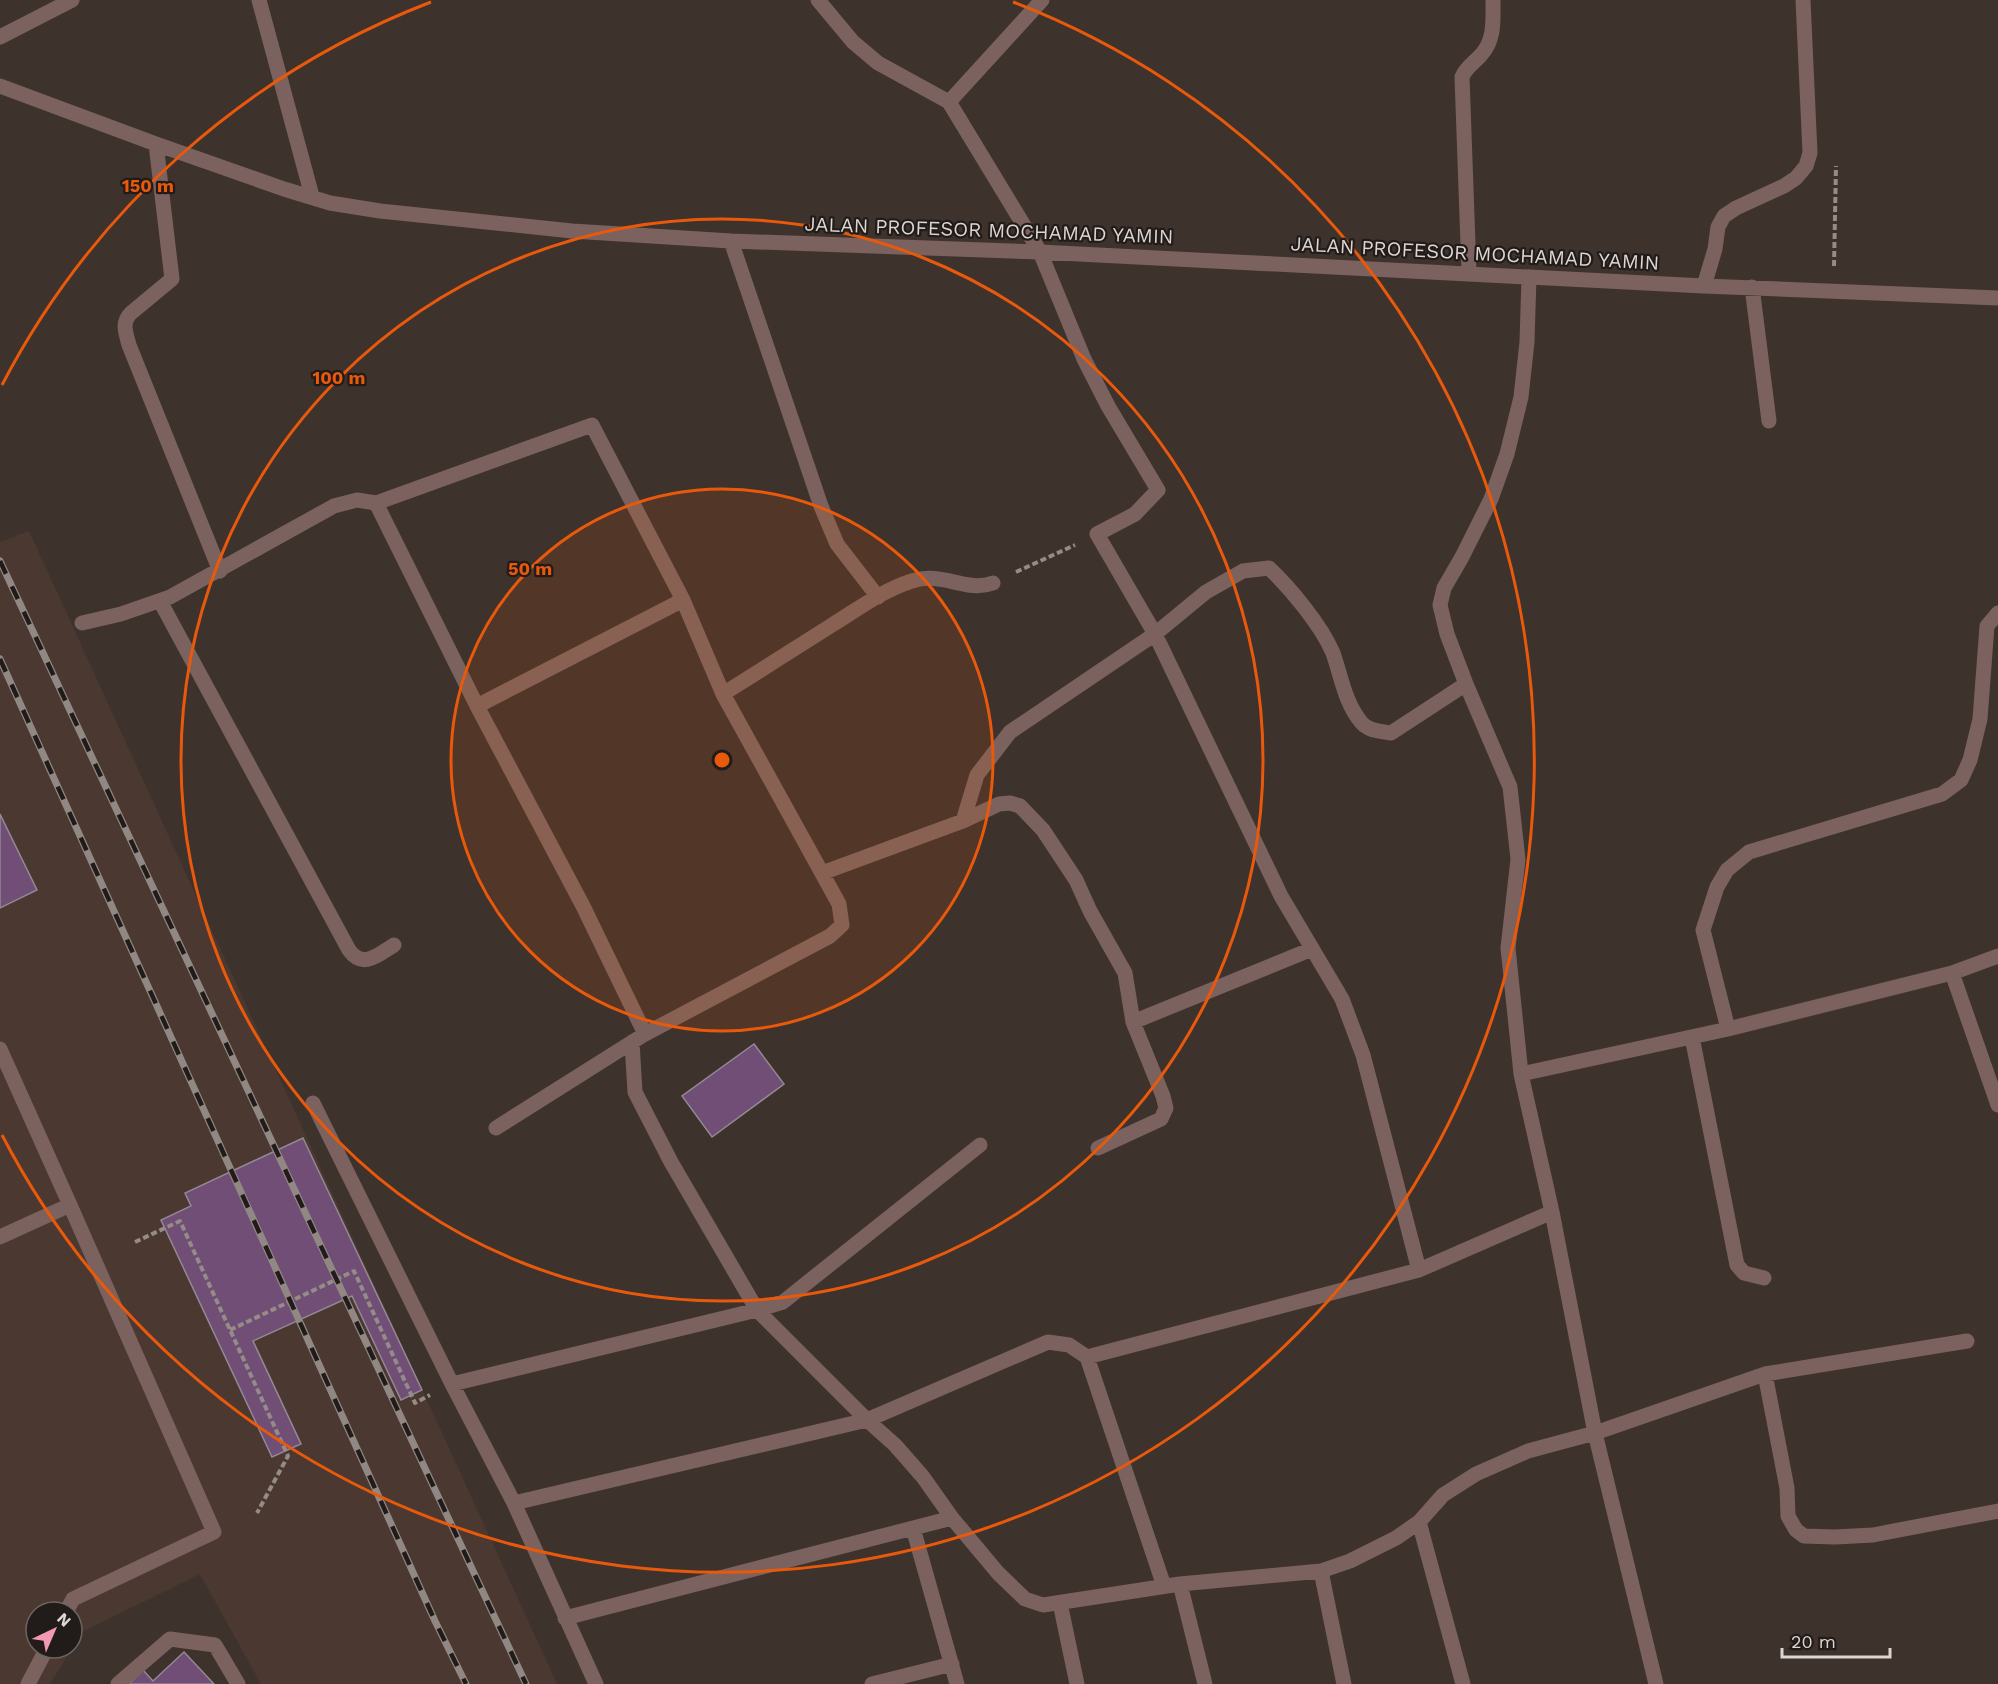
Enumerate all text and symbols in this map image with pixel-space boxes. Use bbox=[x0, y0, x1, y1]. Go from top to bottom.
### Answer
text: 150 m bbox=[122, 175, 174, 196]
street label: JALAN PROFESOR MOCHAMAD YAMIN bbox=[804, 212, 1174, 248]
street label: JALAN PROFESOR MOCHAMAD YAMIN bbox=[1290, 231, 1660, 275]
text: 100 m bbox=[312, 367, 366, 388]
text: 50 m bbox=[508, 558, 552, 579]
centre of rings bbox=[712, 750, 732, 770]
north arrow bbox=[24, 1600, 84, 1660]
text: N bbox=[53, 1609, 75, 1631]
scale bar bbox=[1782, 1621, 1890, 1659]
text: 20 m bbox=[1791, 1631, 1836, 1652]

